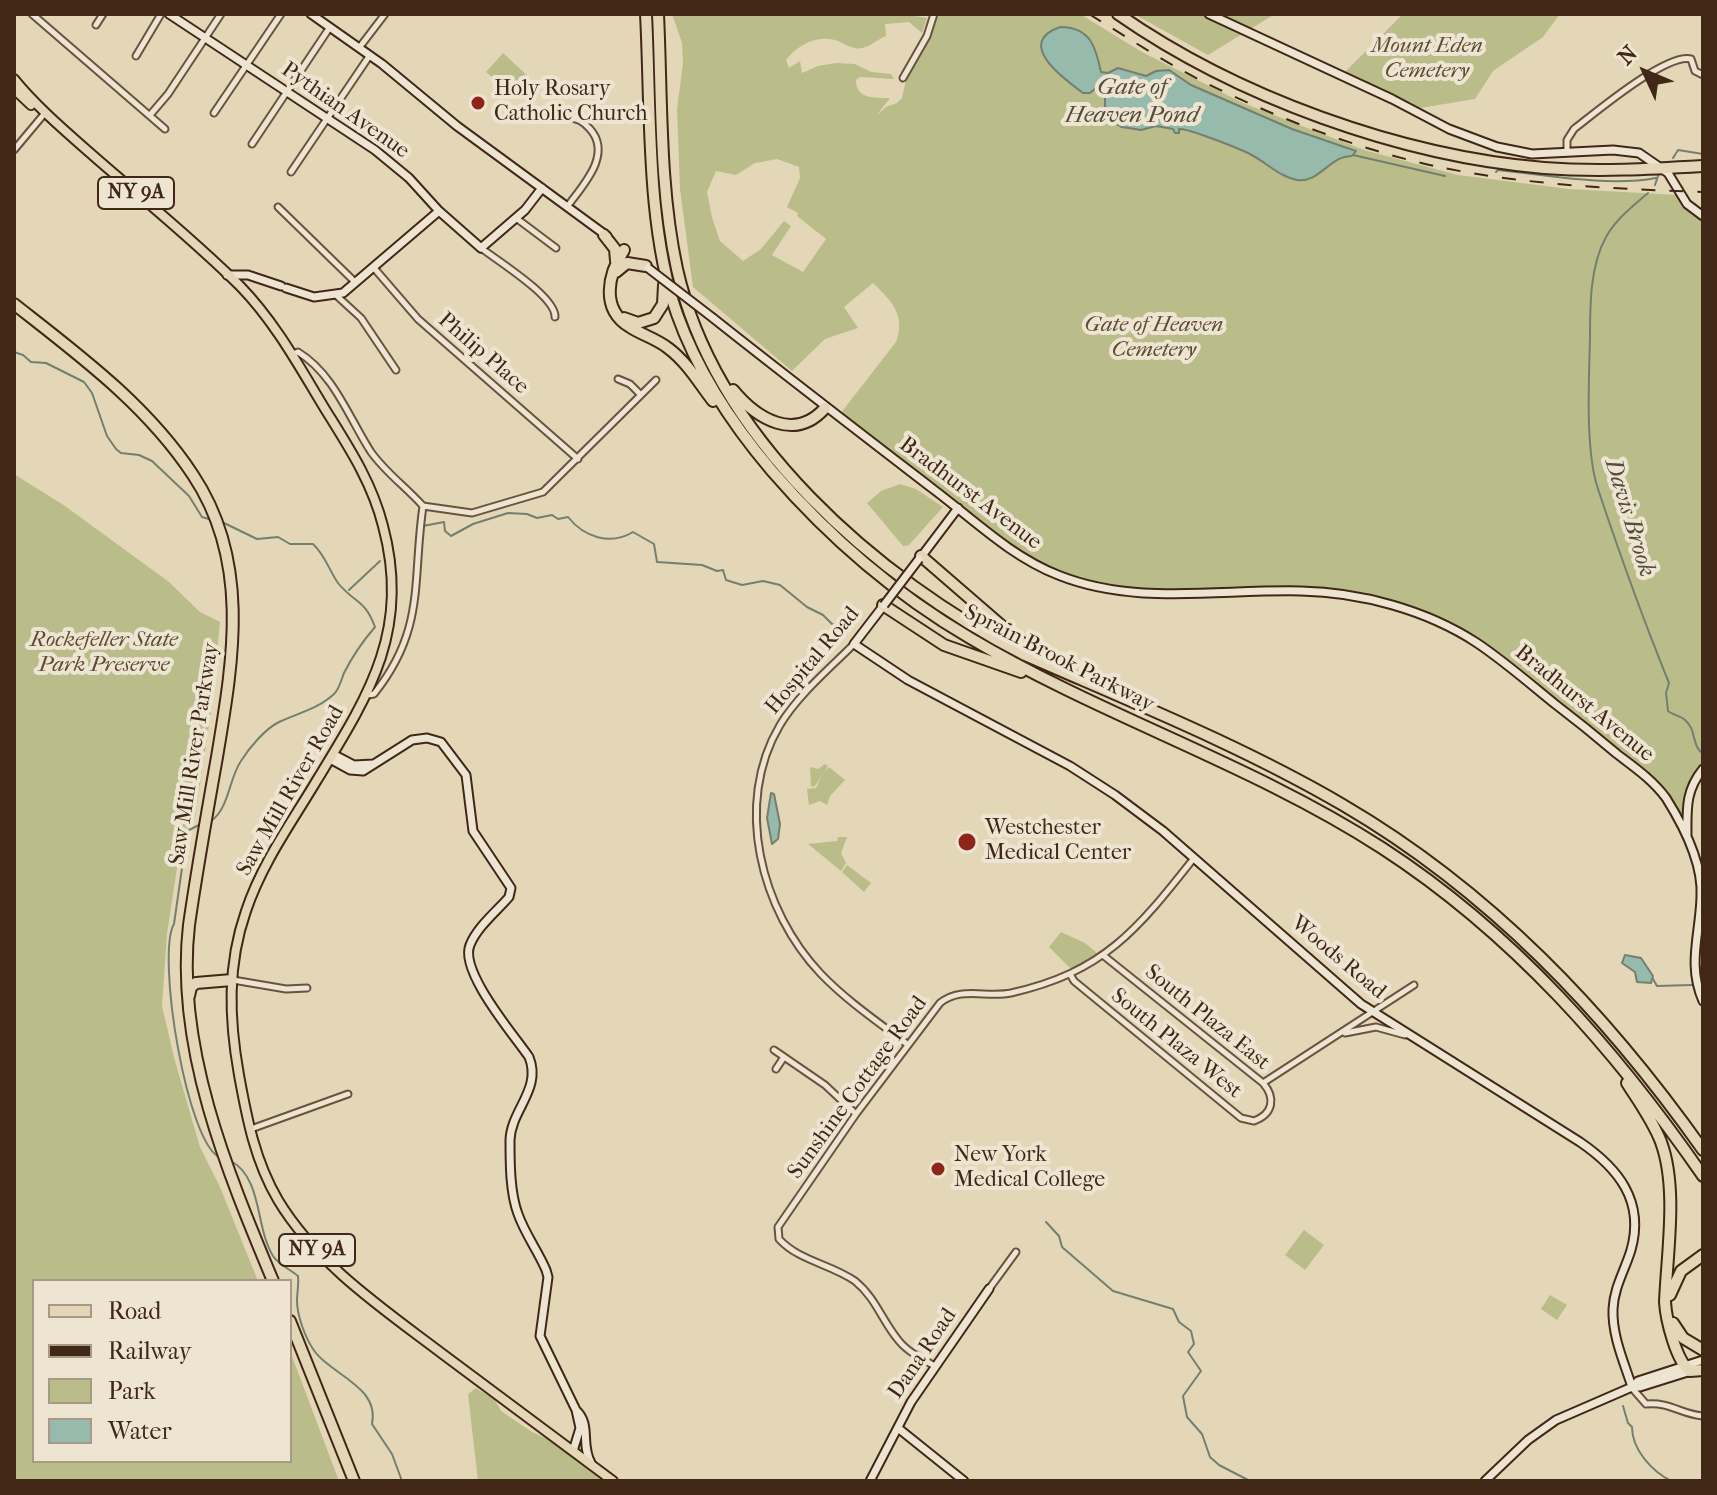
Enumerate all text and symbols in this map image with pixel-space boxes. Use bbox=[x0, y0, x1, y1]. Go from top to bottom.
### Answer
north arrow bbox=[1605, 32, 1685, 112]
park label: Mount Eden Cemetery bbox=[1371, 34, 1483, 86]
text: N bbox=[1613, 40, 1643, 70]
street label: Pythian Avenue bbox=[276, 57, 414, 165]
water label: Gate of Heaven Pond bbox=[1065, 74, 1199, 130]
place label: Holy Rosary Catholic Church bbox=[494, 77, 647, 128]
marker: Holy Rosary Catholic Church bbox=[469, 94, 487, 112]
road number: NY 9A bbox=[98, 177, 174, 209]
street label: Philip Place bbox=[432, 307, 534, 401]
park label: Gate of Heaven Cemetery bbox=[1085, 313, 1223, 364]
street label: Bradhurst Avenue bbox=[894, 432, 1046, 556]
water label: Davis Brook bbox=[1597, 455, 1661, 581]
street label: Sprain Brook Parkway bbox=[960, 600, 1158, 718]
street label: Hospital Road bbox=[760, 602, 866, 720]
park label: Rockefeller State Park Preserve bbox=[30, 628, 178, 680]
street label: Bradhurst Avenue bbox=[1509, 640, 1659, 768]
street label: Saw Mill River Parkway bbox=[164, 641, 226, 867]
street label: Saw Mill River Road bbox=[231, 701, 351, 881]
place label: Westchester Medical Center bbox=[985, 816, 1131, 868]
marker: Westchester Medical Center bbox=[956, 831, 978, 853]
street label: Woods Road bbox=[1285, 911, 1391, 1005]
street label: South Plaza East bbox=[1139, 959, 1275, 1077]
street label: South Plaza West bbox=[1105, 983, 1247, 1105]
street label: Sunshine Cottage Road bbox=[783, 991, 933, 1185]
place label: New York Medical College bbox=[954, 1143, 1105, 1194]
marker: New York Medical College bbox=[929, 1160, 947, 1178]
road number: NY 9A bbox=[279, 1234, 355, 1266]
legend bbox=[32, 1279, 292, 1463]
text: Road bbox=[108, 1297, 161, 1325]
street label: Dana Road bbox=[883, 1304, 963, 1404]
text: Railway bbox=[108, 1337, 191, 1365]
text: Park bbox=[108, 1377, 156, 1405]
text: Water bbox=[108, 1417, 172, 1445]

